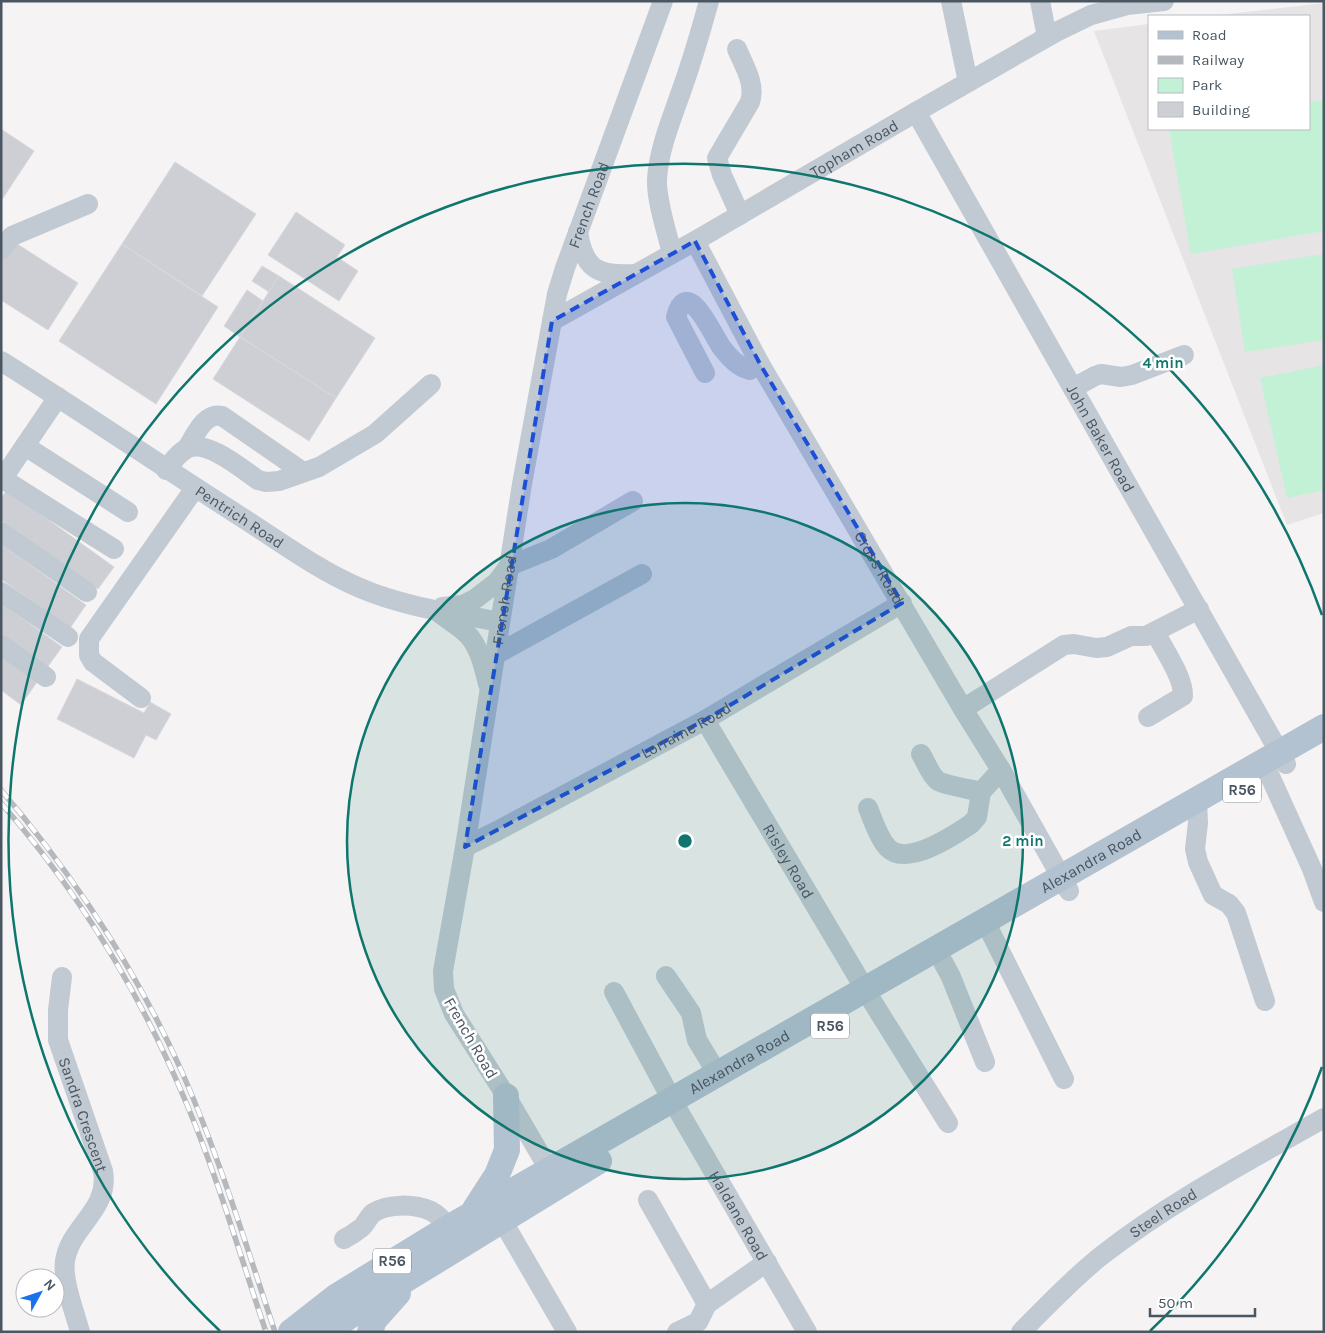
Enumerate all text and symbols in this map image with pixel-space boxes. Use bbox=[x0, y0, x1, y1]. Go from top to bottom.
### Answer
legend bbox=[1148, 15, 1310, 130]
text: Road bbox=[1192, 26, 1227, 44]
text: Railway bbox=[1192, 51, 1244, 69]
text: Park bbox=[1192, 76, 1222, 94]
text: Building bbox=[1192, 101, 1250, 119]
street label: Topham Road bbox=[807, 115, 902, 181]
street label: French Road bbox=[564, 159, 613, 251]
text: 4 min bbox=[1142, 354, 1184, 372]
street label: John Baker Road bbox=[1063, 381, 1139, 495]
street label: Pentrich Road bbox=[192, 481, 288, 552]
street label: Cross Road bbox=[851, 527, 909, 607]
street label: French Road bbox=[487, 554, 520, 646]
street label: Lorraine Road bbox=[637, 697, 734, 762]
road number: R56 bbox=[1223, 778, 1261, 802]
street label: Risley Road bbox=[759, 820, 818, 902]
street label: Alexandra Road bbox=[1037, 824, 1145, 897]
centre of rings bbox=[676, 832, 694, 850]
text: 2 min bbox=[1002, 832, 1044, 850]
street label: French Road bbox=[440, 994, 502, 1082]
road number: R56 bbox=[811, 1014, 849, 1038]
street label: Alexandra Road bbox=[685, 1025, 793, 1098]
street label: Sandra Crescent bbox=[55, 1054, 112, 1175]
street label: Haldane Road bbox=[706, 1167, 773, 1264]
street label: Steel Road bbox=[1125, 1184, 1200, 1242]
road number: R56 bbox=[373, 1248, 411, 1274]
north arrow bbox=[15, 1268, 65, 1318]
text: N bbox=[40, 1276, 59, 1294]
scale bar bbox=[1150, 1286, 1255, 1318]
text: 50 m bbox=[1158, 1294, 1193, 1312]

